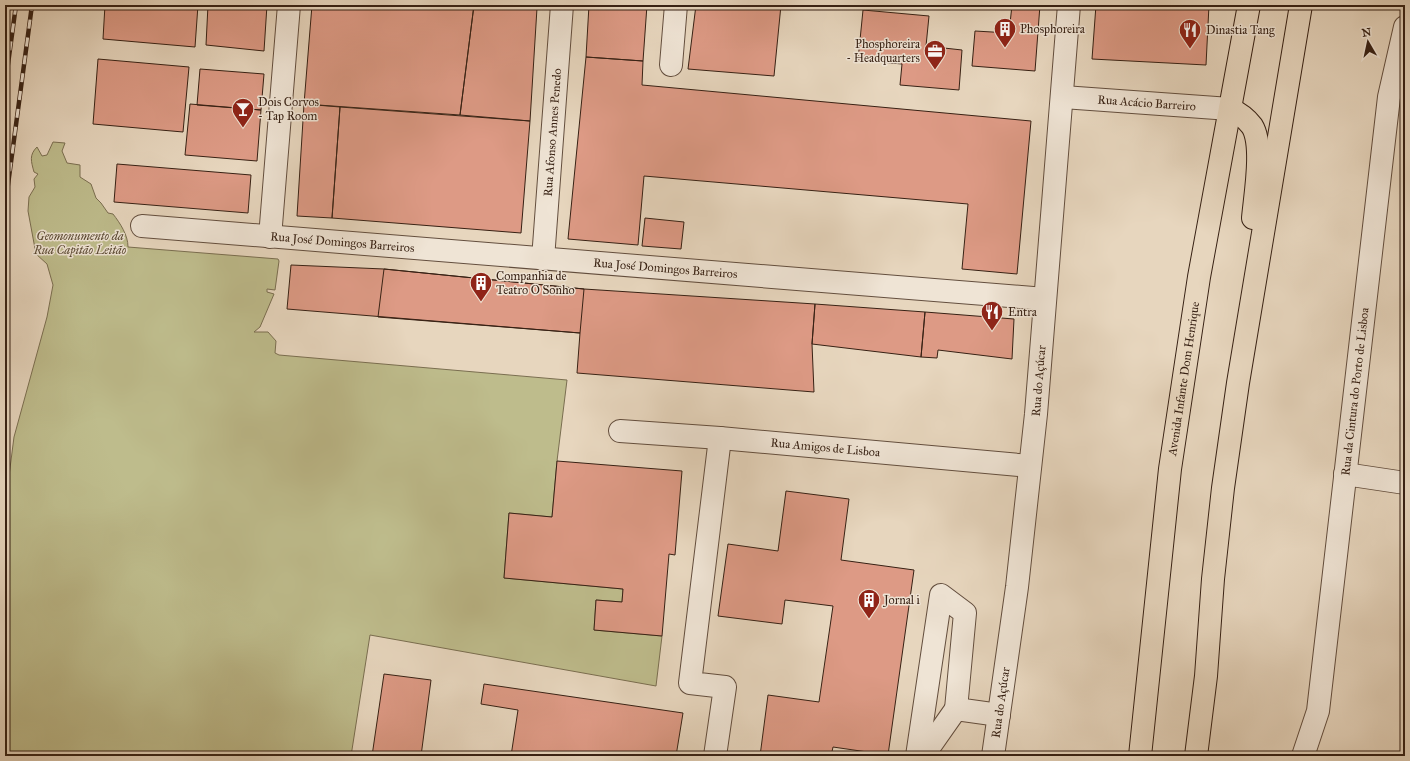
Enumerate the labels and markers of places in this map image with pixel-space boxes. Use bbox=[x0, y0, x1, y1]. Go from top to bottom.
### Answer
building icon: Phosphoreira bbox=[992, 16, 1018, 49]
restaurant icon: Dinastia Tang bbox=[1177, 17, 1203, 50]
place label: Phosphoreira bbox=[1020, 22, 1086, 36]
place label: Dinastia Tang bbox=[1206, 23, 1275, 38]
place label: Phosphoreira - Headquarters bbox=[846, 37, 921, 66]
office icon: Phosphoreira - Headquarters bbox=[922, 38, 948, 71]
place label: Dois Corvos - Tap Room bbox=[258, 95, 319, 123]
bar icon: Dois Corvos - Tap Room bbox=[230, 96, 256, 129]
place label: Companhia de Teatro O Sonho bbox=[496, 269, 575, 297]
building icon: Companhia de Teatro O Sonho bbox=[468, 270, 494, 303]
restaurant icon: Entra bbox=[979, 299, 1005, 332]
place label: Entra bbox=[1008, 305, 1038, 319]
building icon: Jornal i bbox=[856, 587, 882, 620]
place label: Jornal i bbox=[882, 593, 921, 608]

